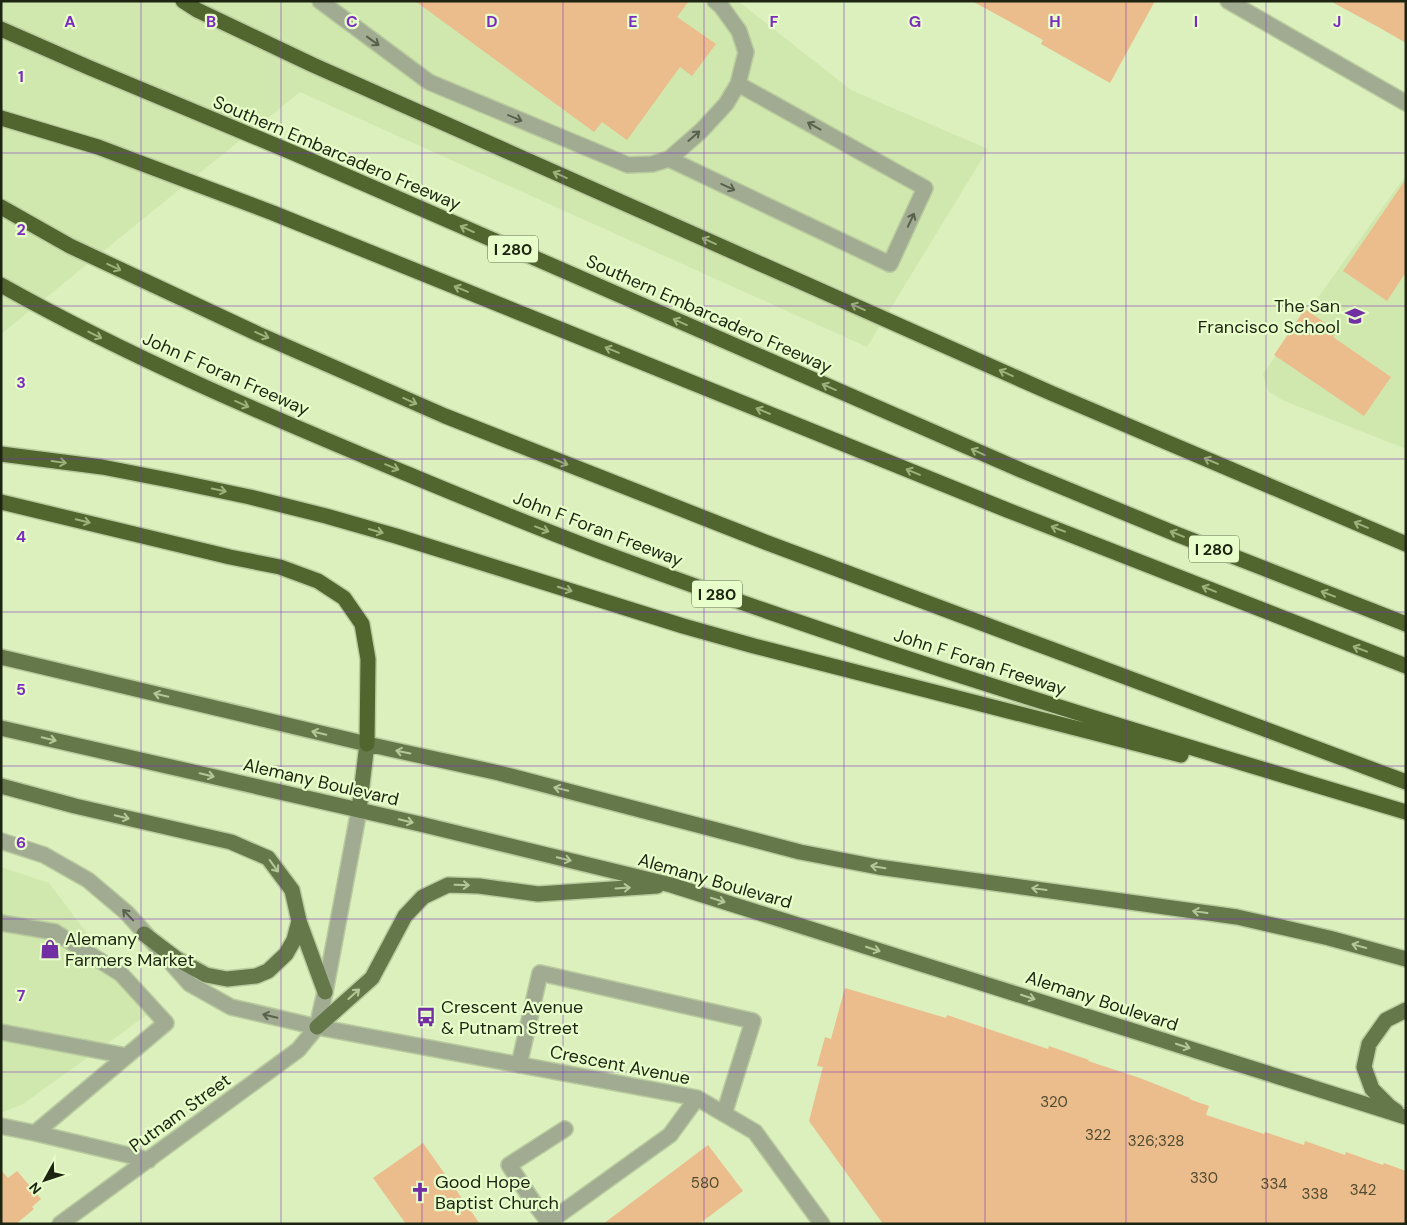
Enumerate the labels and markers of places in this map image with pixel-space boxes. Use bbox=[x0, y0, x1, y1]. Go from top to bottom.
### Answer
place label: The San Francisco School bbox=[1198, 294, 1340, 339]
school or university icon: The San Francisco School bbox=[1344, 305, 1366, 327]
place label: Alemany Farmers Market bbox=[65, 927, 194, 972]
shop icon: Alemany Farmers Market bbox=[39, 938, 61, 960]
place label: Crescent Avenue & Putnam Street bbox=[441, 995, 583, 1040]
bus stop icon: Crescent Avenue & Putnam Street bbox=[415, 1006, 437, 1028]
place label: Good Hope Baptist Church bbox=[435, 1170, 559, 1215]
church icon: Good Hope Baptist Church bbox=[409, 1181, 431, 1203]

